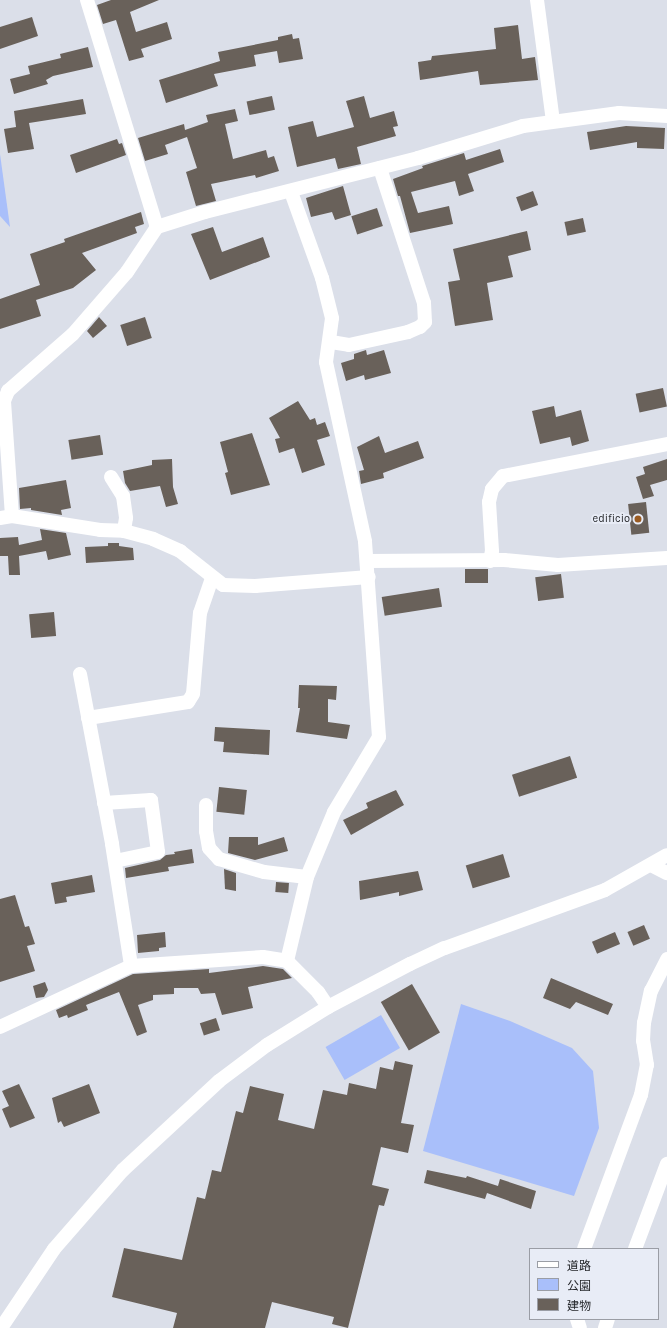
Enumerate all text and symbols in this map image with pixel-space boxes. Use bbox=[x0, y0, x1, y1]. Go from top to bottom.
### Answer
place label: edificio bbox=[593, 512, 630, 526]
marker: edificio bbox=[633, 514, 643, 524]
legend bbox=[529, 1248, 659, 1320]
text: 道路 bbox=[567, 1259, 591, 1273]
text: 公園 bbox=[567, 1279, 591, 1293]
text: 建物 bbox=[567, 1299, 591, 1313]

